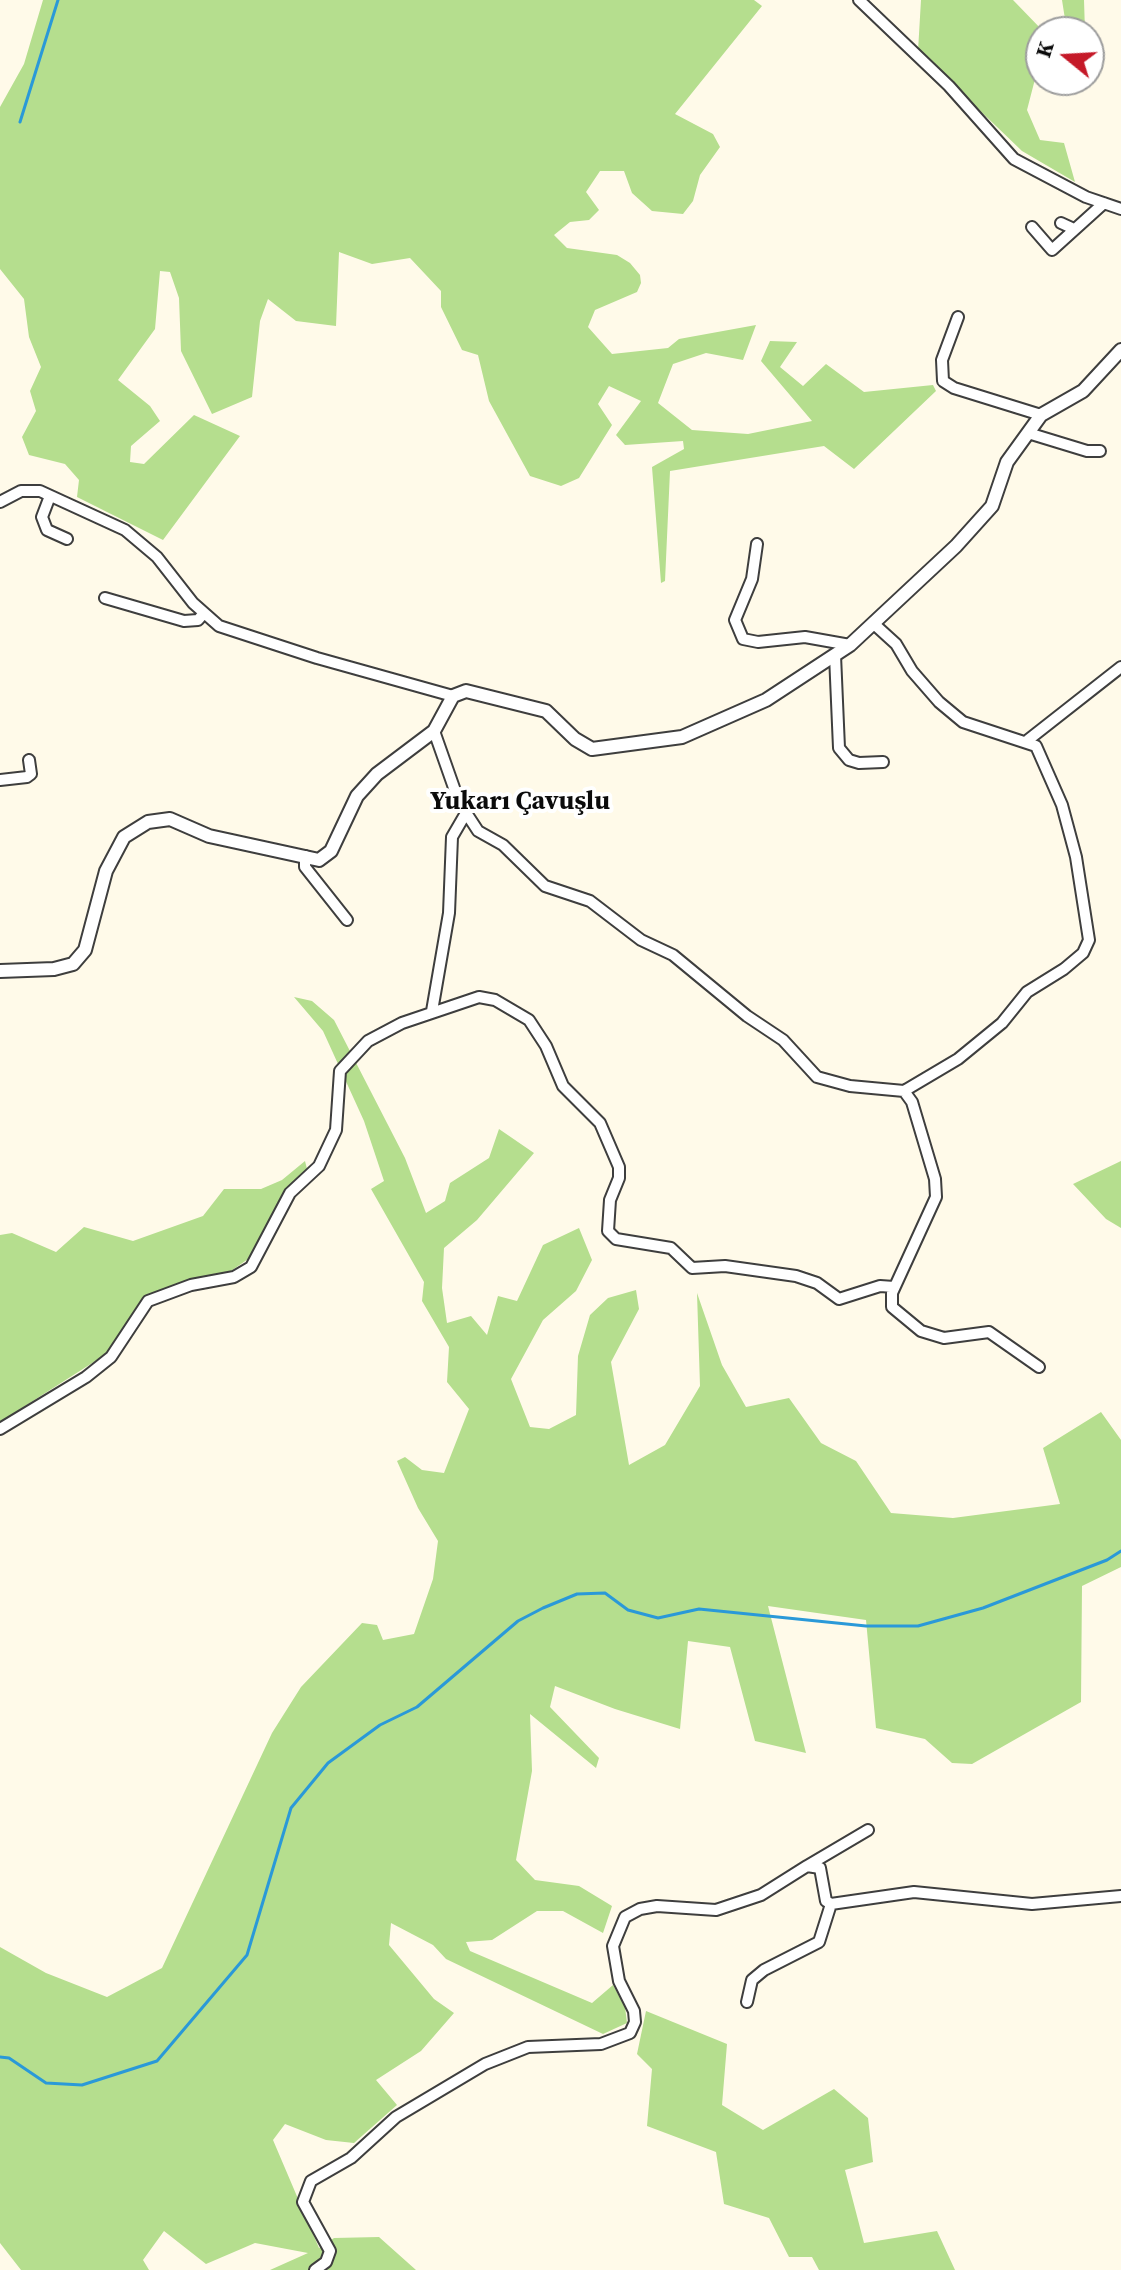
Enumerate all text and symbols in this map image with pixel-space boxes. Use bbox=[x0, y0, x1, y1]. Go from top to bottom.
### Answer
north arrow bbox=[1025, 16, 1105, 96]
text: K bbox=[1027, 37, 1061, 61]
district label: Yukarı Çavuşlu bbox=[430, 786, 610, 818]

